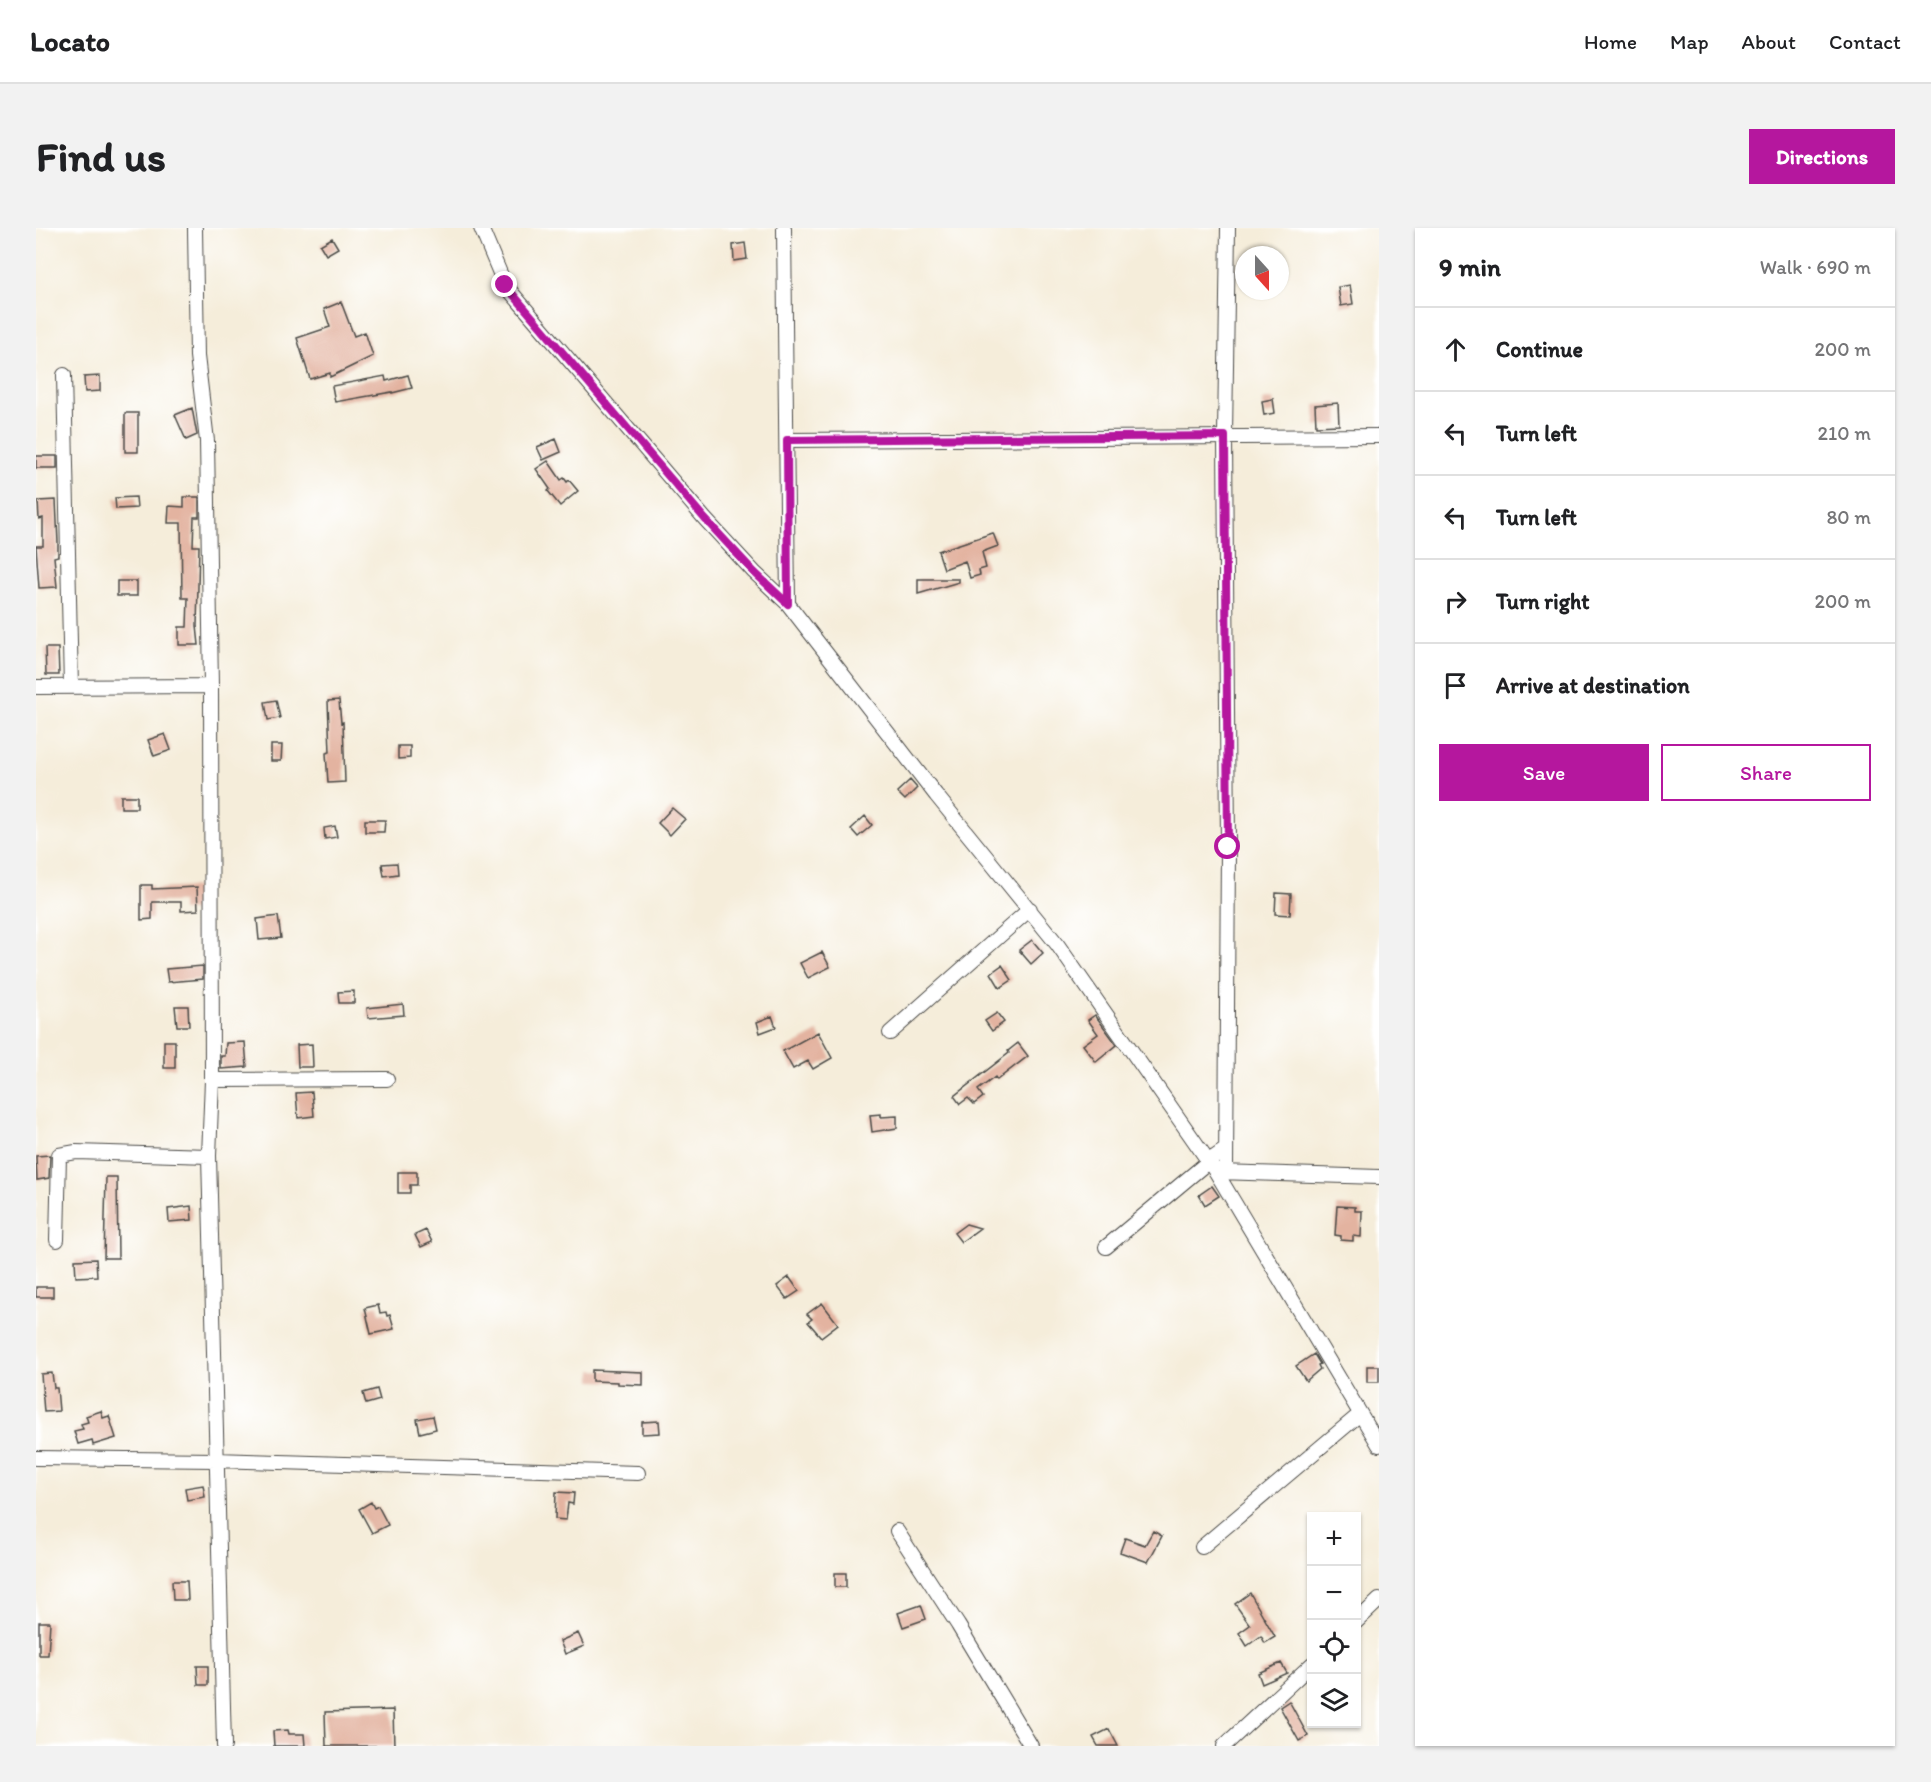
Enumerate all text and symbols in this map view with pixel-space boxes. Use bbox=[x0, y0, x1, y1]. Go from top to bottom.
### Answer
text: Locato bbox=[30, 24, 110, 58]
text: Home bbox=[1584, 29, 1637, 54]
text: Map bbox=[1670, 29, 1709, 54]
text: About bbox=[1742, 29, 1796, 54]
text: Contact bbox=[1829, 29, 1901, 54]
button: Directions bbox=[1749, 129, 1895, 184]
text: Find us bbox=[36, 131, 166, 182]
north arrow bbox=[1235, 246, 1289, 300]
text: 9 min bbox=[1439, 251, 1501, 283]
text: Walk · 690 m bbox=[1760, 255, 1871, 279]
route end bbox=[491, 271, 517, 297]
icon: ahead bbox=[1439, 333, 1472, 366]
text: Continue bbox=[1496, 336, 1583, 363]
text: 200 m bbox=[1815, 337, 1871, 361]
icon: left bbox=[1439, 417, 1472, 450]
text: Turn left bbox=[1496, 420, 1577, 447]
text: 210 m bbox=[1818, 421, 1871, 445]
icon: left bbox=[1439, 501, 1472, 534]
text: Turn left bbox=[1496, 504, 1577, 531]
text: 80 m bbox=[1826, 505, 1871, 529]
icon: right bbox=[1439, 585, 1472, 618]
text: Turn right bbox=[1496, 588, 1590, 615]
text: 200 m bbox=[1815, 589, 1871, 613]
icon: arrive bbox=[1439, 669, 1472, 702]
text: Arrive at destination bbox=[1496, 672, 1690, 699]
button: Save bbox=[1439, 744, 1649, 801]
button: Share bbox=[1661, 744, 1871, 801]
route start bbox=[1214, 833, 1240, 859]
map controls bbox=[1307, 1512, 1361, 1728]
button: + bbox=[1307, 1512, 1361, 1566]
button: − bbox=[1307, 1566, 1361, 1620]
button: locate bbox=[1307, 1620, 1361, 1674]
button: layers bbox=[1307, 1674, 1361, 1728]

